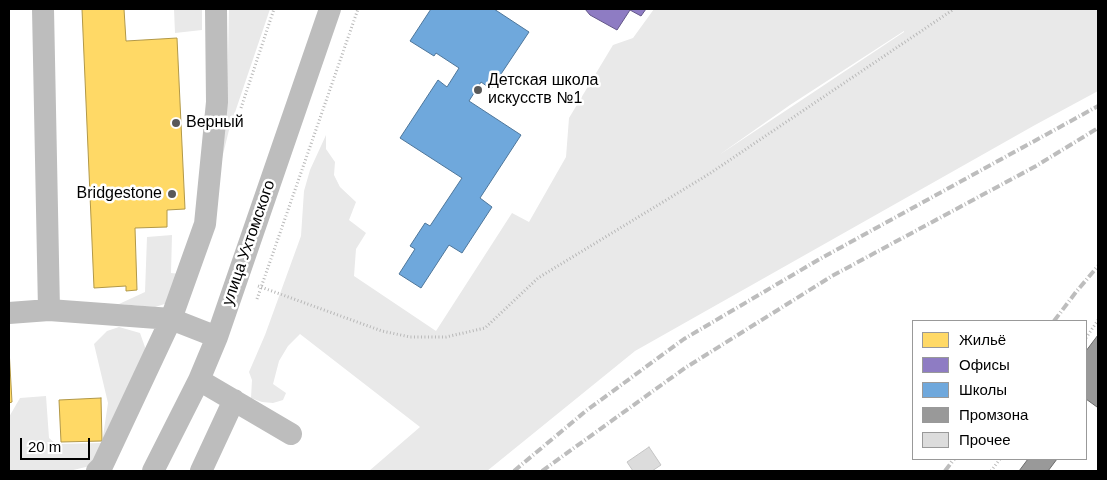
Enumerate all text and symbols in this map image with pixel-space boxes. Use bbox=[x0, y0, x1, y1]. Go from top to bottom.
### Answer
place label: Детская школа искусств №1 bbox=[488, 71, 599, 109]
marker: Детская школа искусств №1 bbox=[472, 84, 484, 96]
place label: Верный bbox=[186, 113, 244, 133]
marker: Верный bbox=[170, 117, 182, 129]
street label: улица Ухтомского bbox=[219, 178, 279, 308]
place label: Bridgestone bbox=[77, 184, 162, 204]
marker: Bridgestone bbox=[166, 188, 178, 200]
legend bbox=[912, 320, 1087, 460]
text: Жильё bbox=[959, 331, 1006, 348]
text: Офисы bbox=[959, 356, 1010, 373]
text: Школы bbox=[959, 381, 1007, 398]
text: Промзона bbox=[959, 406, 1028, 423]
scale bar bbox=[22, 428, 92, 460]
text: Прочее bbox=[959, 431, 1011, 448]
text: 20 m bbox=[28, 438, 61, 455]

